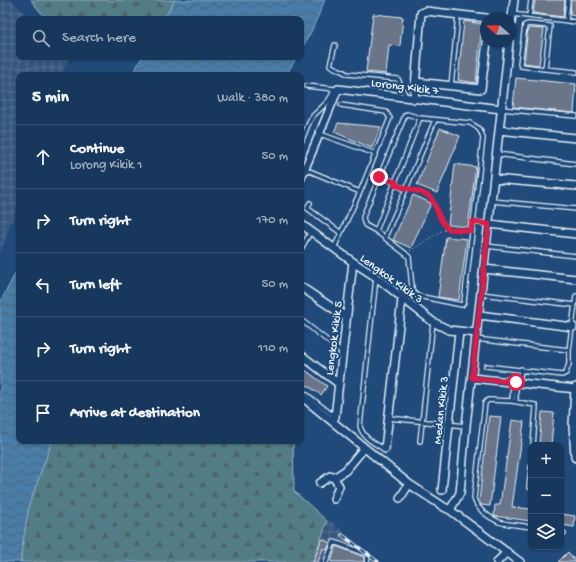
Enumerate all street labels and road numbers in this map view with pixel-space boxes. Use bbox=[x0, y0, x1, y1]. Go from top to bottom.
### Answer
street label: Lorong Kikik 7 bbox=[370, 77, 440, 99]
street label: Lengkok Kikik 3 bbox=[357, 252, 425, 307]
street label: Lengkok Kikik 5 bbox=[323, 300, 346, 376]
street label: Medan Kikik 3 bbox=[431, 375, 453, 445]

